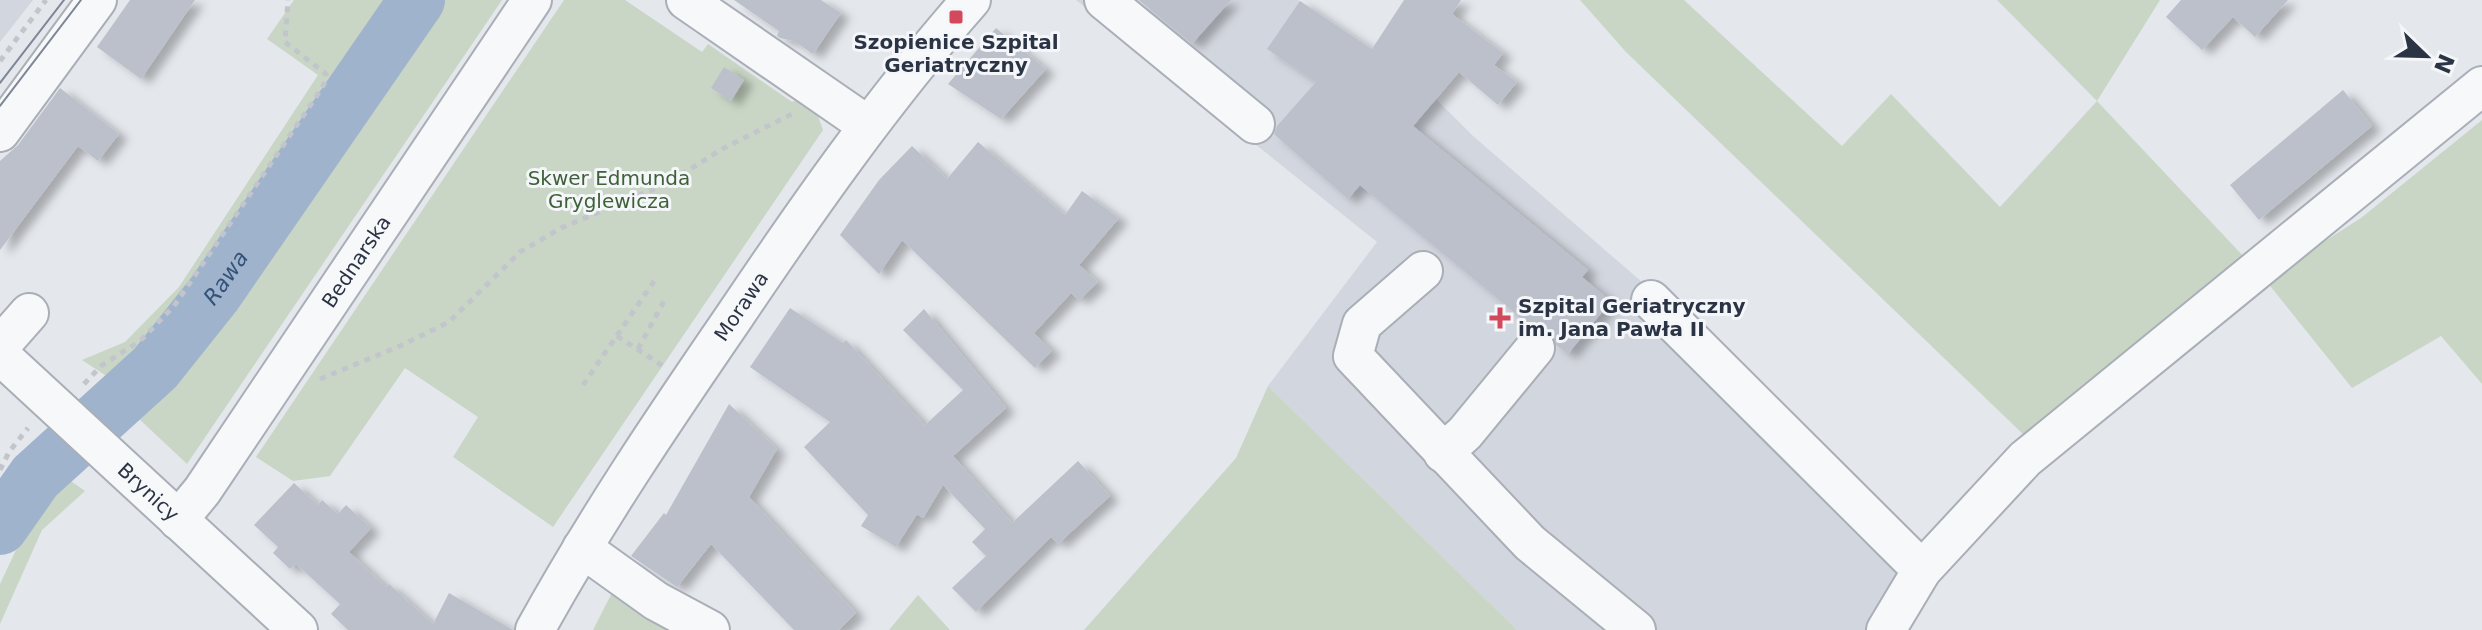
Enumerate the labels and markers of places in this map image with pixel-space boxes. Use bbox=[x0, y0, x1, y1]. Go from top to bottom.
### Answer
marker: Szopienice Szpital Geriatryczny bbox=[947, 8, 965, 26]
place label: Szopienice Szpital Geriatryczny bbox=[853, 30, 1059, 77]
place label: Szpital Geriatryczny im. Jana Pawła II bbox=[1518, 294, 1746, 341]
marker: Szpital Geriatryczny im. Jana Pawła II bbox=[1489, 307, 1511, 329]

